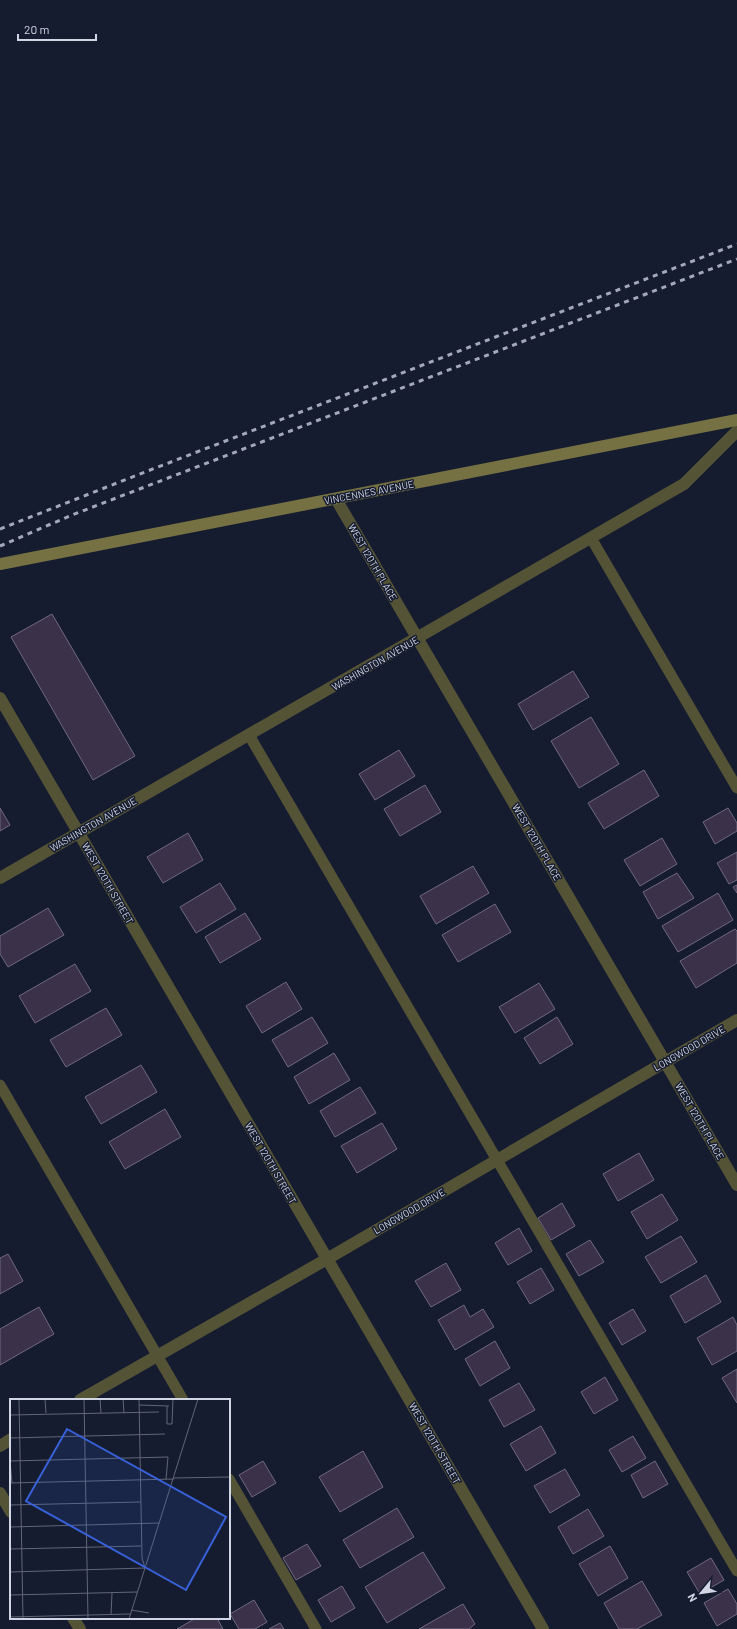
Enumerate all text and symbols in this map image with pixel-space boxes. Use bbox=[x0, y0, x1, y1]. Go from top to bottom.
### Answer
scale bar bbox=[18, 16, 96, 42]
text: 20 m bbox=[24, 22, 50, 36]
street label: VINCENNES AVENUE bbox=[323, 477, 415, 507]
street label: WEST 120TH PLACE bbox=[346, 521, 400, 603]
street label: WASHINGTON AVENUE bbox=[329, 633, 421, 693]
street label: WASHINGTON AVENUE bbox=[47, 794, 139, 854]
street label: WEST 120TH PLACE bbox=[510, 801, 564, 883]
street label: WEST 120TH STREET bbox=[80, 840, 136, 926]
street label: LONGWOOD DRIVE bbox=[651, 1023, 727, 1073]
street label: WEST 120TH PLACE bbox=[673, 1080, 727, 1162]
street label: WEST 120TH STREET bbox=[243, 1120, 299, 1206]
street label: LONGWOOD DRIVE bbox=[371, 1186, 447, 1236]
inset map bbox=[10, 1399, 230, 1619]
street label: WEST 120TH STREET bbox=[407, 1400, 463, 1486]
north arrow bbox=[681, 1573, 721, 1613]
text: N bbox=[684, 1592, 699, 1604]

